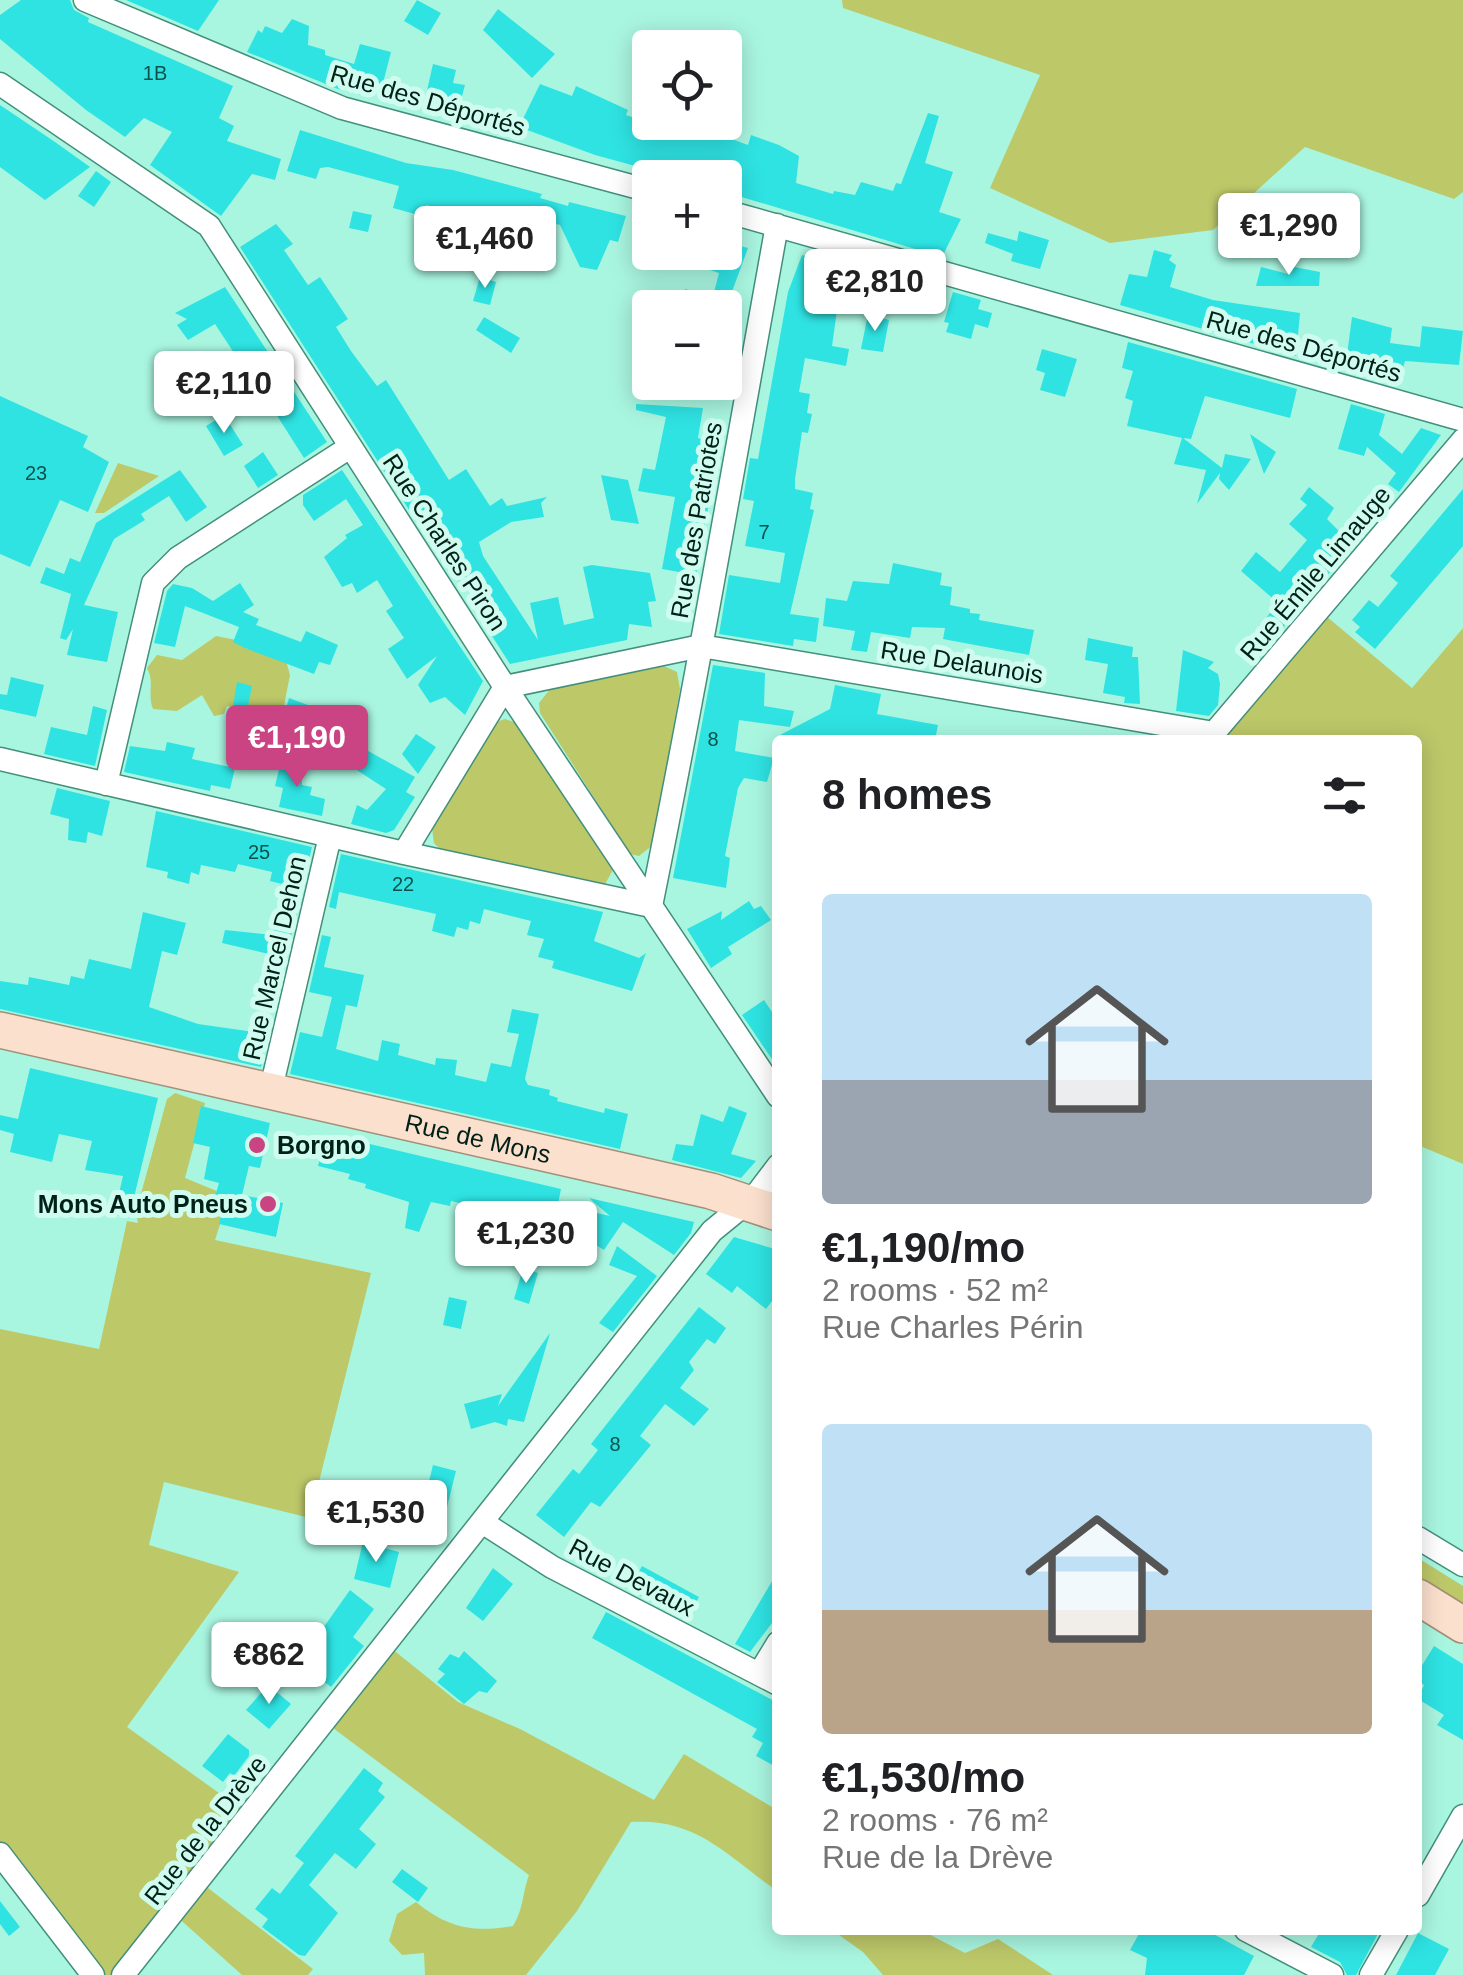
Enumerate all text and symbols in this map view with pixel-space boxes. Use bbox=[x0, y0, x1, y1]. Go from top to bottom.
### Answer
map controls bbox=[632, 30, 742, 400]
button: locate bbox=[632, 30, 742, 140]
street label: Rue des Déportés bbox=[327, 59, 529, 141]
house number: 1B bbox=[143, 62, 167, 84]
button: + bbox=[632, 160, 742, 270]
pin: €1,290 bbox=[1208, 193, 1370, 278]
pin: €1,460 bbox=[404, 206, 566, 291]
text: €1,290 bbox=[1240, 207, 1338, 243]
text: €1,460 bbox=[436, 220, 534, 256]
pin: €2,810 bbox=[794, 249, 956, 334]
text: €2,810 bbox=[826, 263, 924, 299]
button: − bbox=[632, 290, 742, 400]
street label: Rue des Déportés bbox=[1203, 305, 1405, 387]
pin: €2,110 bbox=[143, 351, 305, 436]
text: €2,110 bbox=[176, 365, 272, 401]
street label: Rue des Patriotes bbox=[665, 420, 727, 620]
street label: Rue Charles Piron bbox=[378, 449, 512, 635]
house number: 23 bbox=[25, 462, 47, 484]
street label: Rue Émile Limauge bbox=[1234, 480, 1396, 666]
house number: 7 bbox=[758, 521, 770, 543]
street label: Rue Delaunois bbox=[879, 635, 1045, 689]
pin: €1,190 bbox=[216, 705, 378, 790]
text: €1,190 bbox=[248, 719, 346, 755]
house number: 8 bbox=[707, 728, 719, 750]
icon: filters bbox=[1317, 768, 1372, 823]
text: 8 homes bbox=[822, 771, 992, 818]
house number: 25 bbox=[248, 841, 270, 863]
street label: Rue Marcel Dehon bbox=[237, 853, 311, 1063]
house number: 22 bbox=[392, 873, 414, 895]
icon: home bbox=[1007, 959, 1187, 1139]
street label: Rue de Mons bbox=[402, 1108, 554, 1168]
place label: Borgno bbox=[277, 1131, 366, 1159]
marker: Borgno bbox=[246, 1134, 268, 1156]
place label: Mons Auto Pneus bbox=[38, 1190, 248, 1218]
marker: Mons Auto Pneus bbox=[257, 1193, 279, 1215]
pin: €1,230 bbox=[445, 1201, 607, 1286]
text: €1,230 bbox=[477, 1215, 575, 1251]
text: €1,190/mo bbox=[822, 1224, 1025, 1271]
text: 2 rooms · 52 m² bbox=[822, 1272, 1048, 1308]
text: Rue Charles Périn bbox=[822, 1309, 1083, 1345]
house number: 8 bbox=[609, 1433, 621, 1455]
pin: €1,530 bbox=[295, 1480, 457, 1565]
icon: home bbox=[1007, 1489, 1187, 1669]
text: €1,530 bbox=[327, 1494, 425, 1530]
street label: Rue Devaux bbox=[565, 1532, 700, 1622]
pin: €862 bbox=[210, 1622, 328, 1707]
text: €862 bbox=[233, 1636, 305, 1672]
street label: Rue de la Drève bbox=[138, 1750, 272, 1910]
text: €1,530/mo bbox=[822, 1754, 1025, 1801]
text: 2 rooms · 76 m² bbox=[822, 1802, 1048, 1838]
text: Rue de la Drève bbox=[822, 1839, 1053, 1875]

